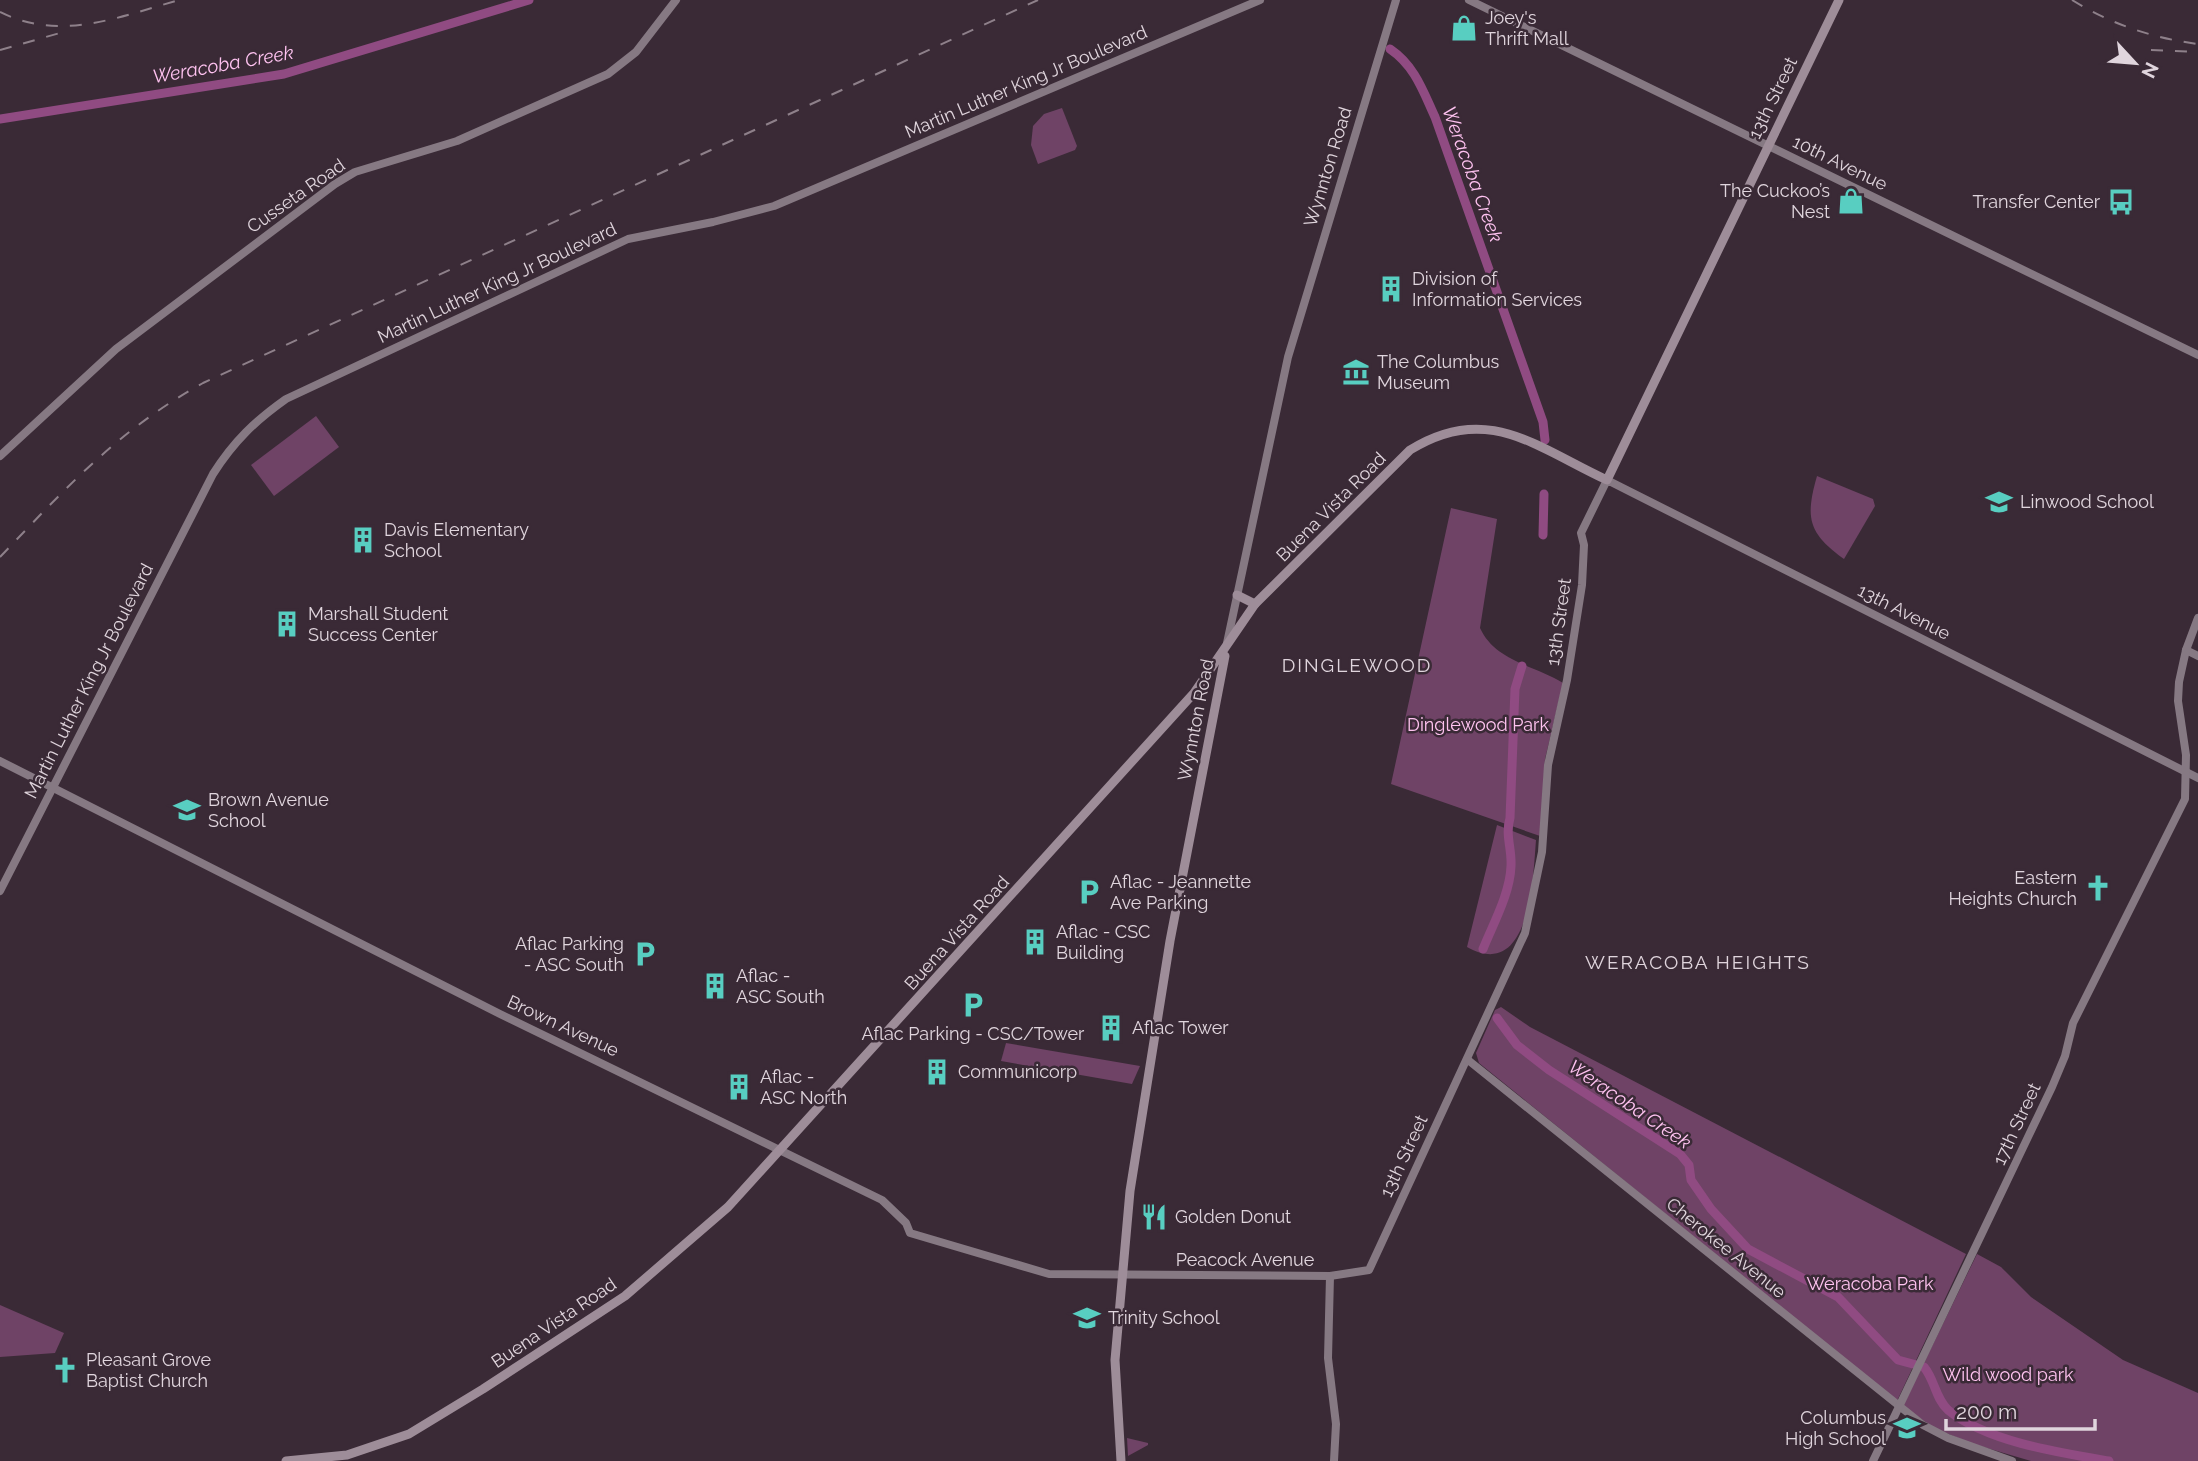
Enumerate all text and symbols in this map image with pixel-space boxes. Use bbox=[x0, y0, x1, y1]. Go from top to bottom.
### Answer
place label: Joey's Thrift Mall bbox=[1485, 7, 1569, 49]
shop icon: Joey's Thrift Mall bbox=[1449, 13, 1479, 43]
street label: Martin Luther King Jr Boulevard bbox=[902, 21, 1150, 142]
north arrow bbox=[2100, 28, 2170, 98]
water label: Weracoba Creek bbox=[151, 41, 295, 87]
street label: 13th Street bbox=[1744, 53, 1801, 142]
text: N bbox=[2137, 59, 2163, 82]
water label: Weracoba Creek bbox=[1438, 103, 1508, 245]
street label: Wynnton Road bbox=[1299, 104, 1356, 229]
street label: 10th Avenue bbox=[1790, 131, 1891, 195]
street label: Cusseta Road bbox=[243, 154, 349, 237]
place label: The Cuckoo’s Nest bbox=[1720, 180, 1830, 222]
shop icon: The Cuckoo’s Nest bbox=[1836, 186, 1866, 216]
bus stop icon: Transfer Center bbox=[2106, 187, 2136, 217]
place label: Transfer Center bbox=[1973, 191, 2101, 212]
street label: Martin Luther King Jr Boulevard bbox=[374, 218, 619, 347]
place label: Division of Information Services bbox=[1412, 268, 1582, 310]
building icon: Division of Information Services bbox=[1376, 274, 1406, 304]
place label: The Columbus Museum bbox=[1377, 351, 1500, 393]
museum icon: The Columbus Museum bbox=[1341, 357, 1371, 387]
street label: Buena Vista Road bbox=[1272, 448, 1390, 566]
school or university icon: Linwood School bbox=[1984, 487, 2014, 517]
place label: Linwood School bbox=[2020, 491, 2154, 512]
place label: Davis Elementary School bbox=[384, 519, 529, 561]
building icon: Davis Elementary School bbox=[348, 525, 378, 555]
street label: Martin Luther King Jr Boulevard bbox=[20, 560, 157, 802]
street label: 13th Street bbox=[1542, 577, 1575, 667]
street label: 13th Avenue bbox=[1854, 579, 1954, 644]
place label: Marshall Student Success Center bbox=[308, 603, 448, 645]
building icon: Marshall Student Success Center bbox=[272, 609, 302, 639]
district label: DINGLEWOOD bbox=[1282, 654, 1432, 676]
street label: Wynnton Road bbox=[1173, 657, 1218, 783]
park label: Dinglewood Park bbox=[1407, 714, 1549, 735]
place label: Brown Avenue School bbox=[208, 789, 329, 831]
school or university icon: Brown Avenue School bbox=[172, 795, 202, 825]
place label: Eastern Heights Church bbox=[1949, 867, 2077, 909]
street label: Buena Vista Road bbox=[900, 871, 1013, 994]
place label: Aflac - Jeannette Ave Parking bbox=[1110, 871, 1252, 913]
church icon: Eastern Heights Church bbox=[2083, 873, 2113, 903]
parking icon: Aflac - Jeannette Ave Parking bbox=[1074, 877, 1104, 907]
place label: Aflac - CSC Building bbox=[1056, 921, 1150, 963]
building icon: Aflac - CSC Building bbox=[1020, 927, 1050, 957]
place label: Aflac Parking - ASC South bbox=[515, 933, 624, 975]
parking icon: Aflac Parking - ASC South bbox=[630, 939, 660, 969]
district label: WERACOBA HEIGHTS bbox=[1585, 951, 1811, 973]
place label: Aflac - ASC South bbox=[736, 965, 825, 1007]
building icon: Aflac - ASC South bbox=[700, 971, 730, 1001]
parking icon: Aflac Parking - CSC/Tower bbox=[958, 990, 988, 1020]
street label: Brown Avenue bbox=[504, 991, 623, 1061]
building icon: Aflac Tower bbox=[1096, 1013, 1126, 1043]
place label: Aflac Tower bbox=[1132, 1017, 1229, 1038]
place label: Aflac Parking - CSC/Tower bbox=[862, 1023, 1085, 1044]
water label: Weracoba Creek bbox=[1565, 1055, 1695, 1153]
building icon: Communicorp bbox=[922, 1057, 952, 1087]
place label: Communicorp bbox=[958, 1061, 1077, 1082]
place label: Aflac - ASC North bbox=[760, 1066, 847, 1108]
building icon: Aflac - ASC North bbox=[724, 1072, 754, 1102]
street label: 17th Street bbox=[1988, 1079, 2045, 1168]
street label: 13th Street bbox=[1375, 1111, 1432, 1200]
street label: Cherokee Avenue bbox=[1662, 1193, 1791, 1302]
restaurant icon: Golden Donut bbox=[1139, 1202, 1169, 1232]
place label: Golden Donut bbox=[1175, 1206, 1291, 1227]
street label: Peacock Avenue bbox=[1176, 1249, 1315, 1270]
street label: Buena Vista Road bbox=[487, 1273, 620, 1372]
park label: Weracoba Park bbox=[1806, 1273, 1934, 1294]
school or university icon: Trinity School bbox=[1072, 1303, 1102, 1333]
place label: Trinity School bbox=[1108, 1307, 1220, 1328]
place label: Pleasant Grove Baptist Church bbox=[86, 1349, 212, 1391]
church icon: Pleasant Grove Baptist Church bbox=[50, 1355, 80, 1385]
park label: Wild wood park bbox=[1942, 1364, 2074, 1385]
scale bar bbox=[1946, 1388, 2095, 1432]
text: 200 m bbox=[1956, 1399, 2017, 1424]
place label: Columbus High School bbox=[1785, 1407, 1886, 1449]
school or university icon: Columbus High School bbox=[1892, 1413, 1922, 1443]

